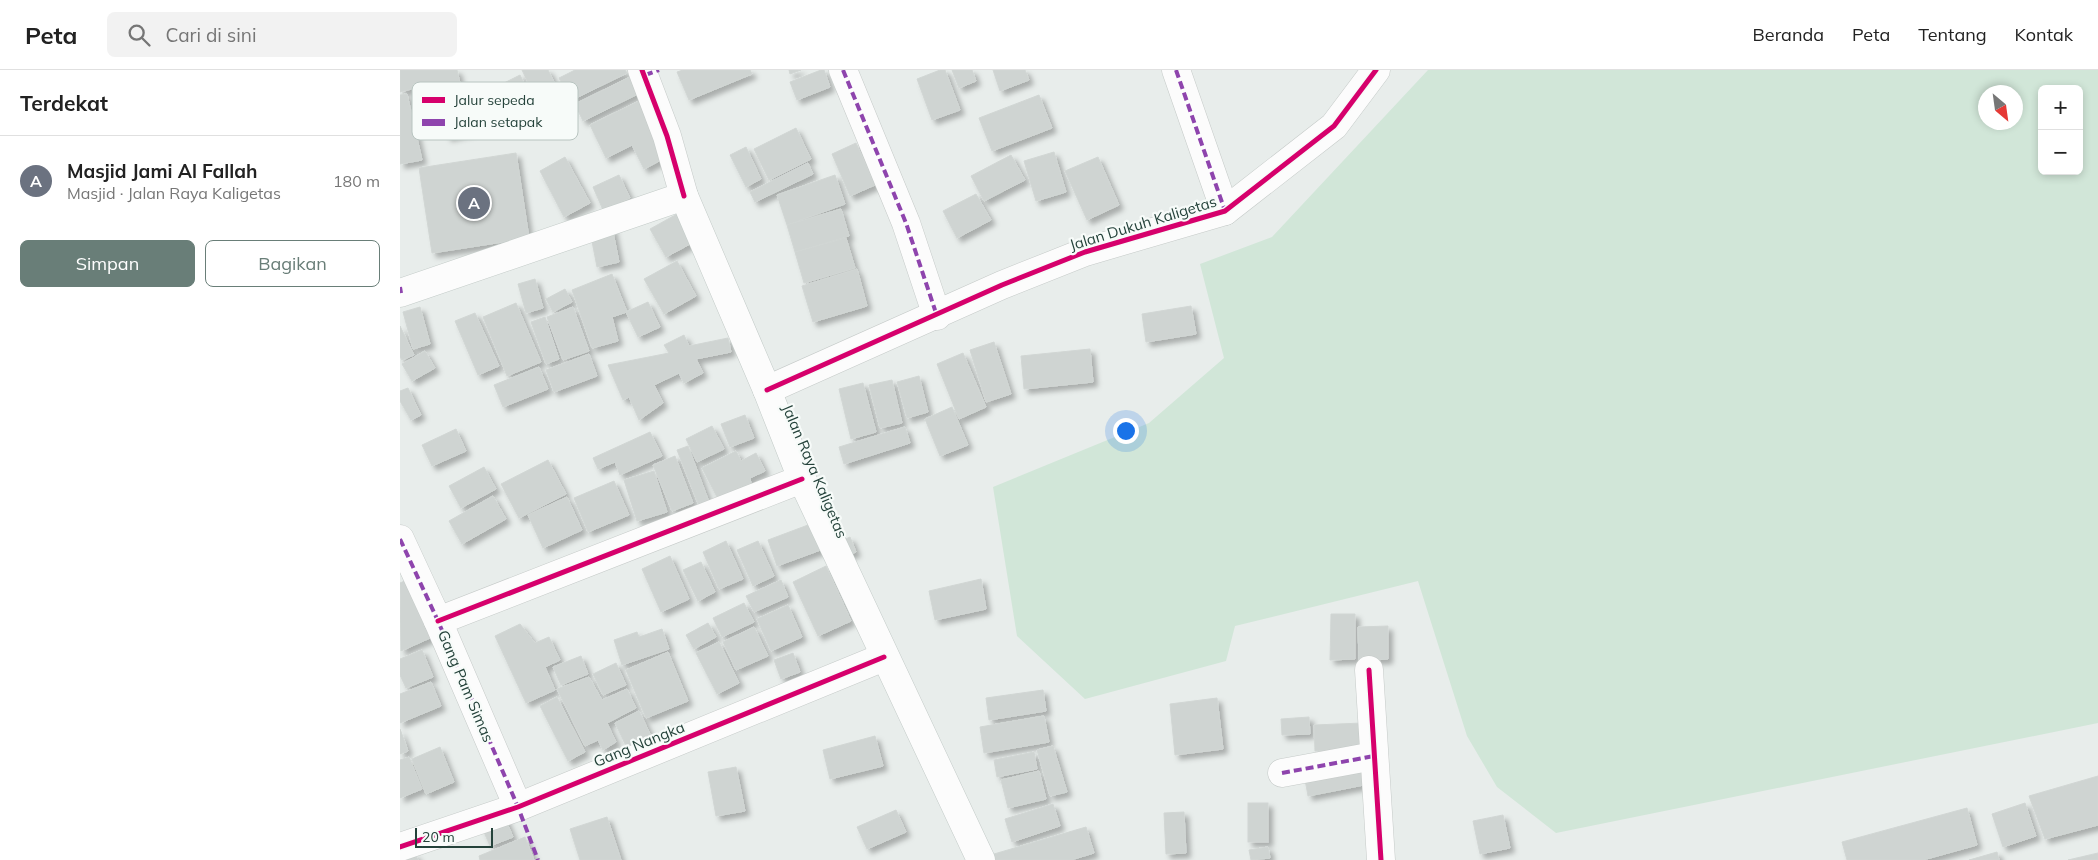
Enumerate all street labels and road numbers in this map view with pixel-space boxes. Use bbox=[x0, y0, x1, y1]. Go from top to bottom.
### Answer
street label: Jalan Dukuh Kaligetas bbox=[1067, 192, 1219, 254]
street label: Jalan Raya Kaligetas bbox=[778, 401, 852, 541]
street label: Gang Pam Simas bbox=[434, 627, 498, 745]
street label: Gang Nangka bbox=[591, 717, 687, 771]

